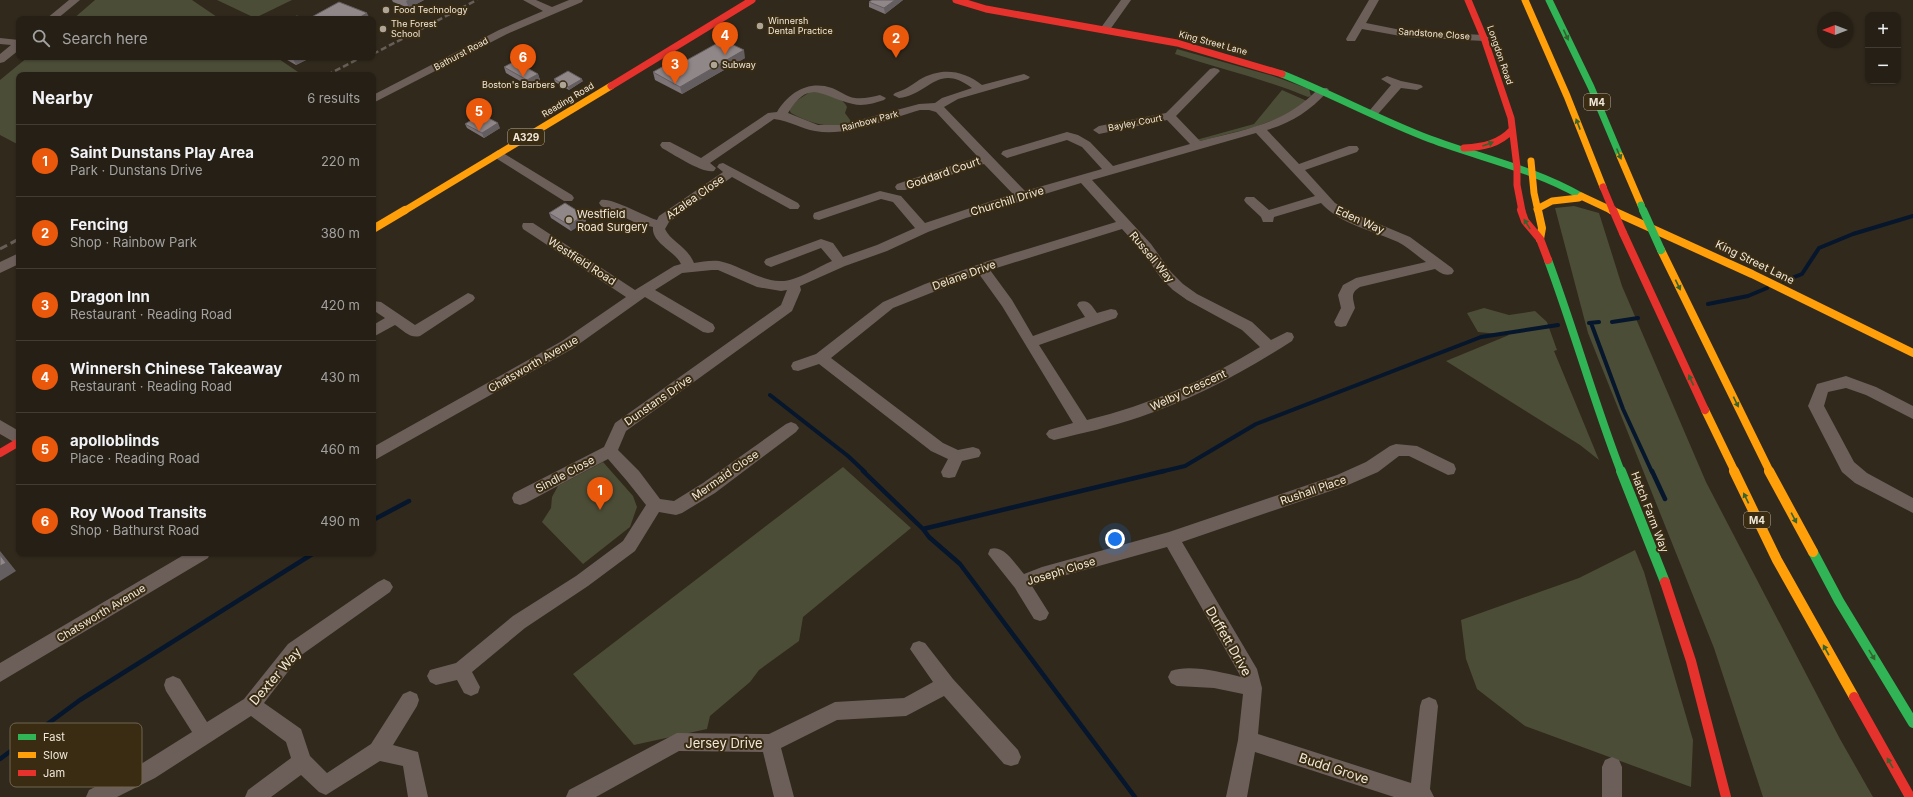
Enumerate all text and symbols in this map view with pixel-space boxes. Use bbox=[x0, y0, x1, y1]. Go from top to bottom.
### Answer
place label: Food Technology bbox=[394, 4, 467, 15]
marker: Food Technology bbox=[381, 5, 391, 15]
north arrow bbox=[1817, 12, 1853, 48]
map controls bbox=[1865, 12, 1901, 84]
button: + bbox=[1865, 12, 1901, 48]
place label: Winnersh Dental Practice bbox=[768, 15, 833, 36]
search box bbox=[16, 16, 376, 60]
place label: The Forest School bbox=[391, 18, 436, 39]
marker: Winnersh Dental Practice bbox=[755, 21, 765, 31]
pin: 4 bbox=[712, 22, 738, 55]
marker: The Forest School bbox=[378, 24, 388, 34]
street label: Longdon Road bbox=[1485, 24, 1516, 86]
pin: 2 bbox=[883, 25, 909, 58]
street label: Sandstone Close bbox=[1398, 26, 1470, 41]
icon: search bbox=[30, 27, 52, 49]
street label: King Street Lane bbox=[1178, 28, 1249, 57]
text: Search here bbox=[62, 29, 148, 48]
one-way arrow bbox=[1563, 29, 1569, 40]
street label: Bathurst Road bbox=[432, 35, 490, 72]
pin: 6 bbox=[510, 44, 536, 77]
button: − bbox=[1865, 48, 1901, 84]
pin: 3 bbox=[662, 51, 688, 84]
place label: Subway bbox=[722, 59, 756, 70]
marker: Subway bbox=[709, 60, 719, 70]
place label: Boston's Barbers bbox=[482, 79, 555, 90]
street label: Reading Road bbox=[540, 80, 596, 119]
marker: Boston's Barbers bbox=[558, 80, 568, 90]
text: Nearby bbox=[32, 88, 93, 108]
text: 6 results bbox=[307, 90, 360, 106]
road number: M4 bbox=[1584, 94, 1610, 110]
pin: 5 bbox=[466, 98, 492, 131]
street label: Rainbow Park bbox=[840, 108, 899, 133]
street label: Bayley Court bbox=[1107, 112, 1163, 133]
one-way arrow bbox=[1575, 118, 1581, 130]
road number: A329 bbox=[508, 129, 544, 145]
one-way arrow bbox=[1483, 141, 1495, 147]
text: Saint Dunstans Play Area bbox=[70, 143, 254, 162]
one-way arrow bbox=[1617, 148, 1623, 160]
text: 1 bbox=[42, 153, 48, 169]
text: 220 m bbox=[321, 153, 360, 169]
street label: Goddard Court bbox=[904, 154, 982, 192]
text: Park · Dunstans Drive bbox=[70, 162, 203, 178]
street label: Azalea Close bbox=[663, 172, 727, 222]
street label: Churchill Drive bbox=[969, 183, 1045, 219]
street label: Eden Way bbox=[1333, 203, 1387, 237]
place label: Westfield Road Surgery bbox=[577, 207, 648, 234]
text: Fencing bbox=[70, 215, 128, 234]
marker: Westfield Road Surgery bbox=[564, 215, 574, 225]
one-way arrow bbox=[1524, 218, 1531, 229]
text: 2 bbox=[41, 225, 49, 241]
text: 380 m bbox=[321, 225, 360, 241]
street label: Russell Way bbox=[1127, 229, 1177, 285]
text: Shop · Rainbow Park bbox=[70, 234, 197, 250]
street label: Westfield Road bbox=[545, 234, 619, 288]
street label: King Street Lane bbox=[1713, 237, 1797, 287]
street label: Delane Drive bbox=[930, 257, 998, 293]
one-way arrow bbox=[1675, 280, 1681, 291]
text: Dragon Inn bbox=[70, 287, 150, 306]
text: 3 bbox=[41, 297, 49, 313]
text: 420 m bbox=[320, 297, 360, 313]
text: Restaurant · Reading Road bbox=[70, 306, 232, 322]
street label: Chatsworth Avenue bbox=[486, 333, 580, 395]
text: Winnersh Chinese Takeaway bbox=[70, 359, 282, 378]
street label: Welby Crescent bbox=[1148, 366, 1229, 414]
text: 4 bbox=[41, 369, 49, 385]
text: 430 m bbox=[320, 369, 360, 385]
street label: Dunstans Drive bbox=[622, 372, 694, 428]
one-way arrow bbox=[1688, 375, 1694, 386]
text: Restaurant · Reading Road bbox=[70, 378, 232, 394]
one-way arrow bbox=[1732, 396, 1739, 408]
text: apolloblinds bbox=[70, 431, 159, 450]
text: 5 bbox=[41, 441, 49, 457]
text: 460 m bbox=[320, 441, 360, 457]
street label: Mermaid Close bbox=[689, 447, 761, 503]
text: Place · Reading Road bbox=[70, 450, 200, 466]
street label: Sindle Close bbox=[533, 453, 597, 495]
street label: Hatch Farm Way bbox=[1628, 470, 1672, 554]
street label: Rushall Place bbox=[1278, 472, 1348, 508]
pin: 1 bbox=[587, 477, 613, 510]
one-way arrow bbox=[1743, 492, 1749, 504]
text: Roy Wood Transits bbox=[70, 503, 207, 522]
road number: M4 bbox=[1744, 512, 1770, 528]
one-way arrow bbox=[1791, 512, 1798, 524]
text: 6 bbox=[41, 513, 49, 529]
text: 490 m bbox=[320, 513, 360, 529]
text: Shop · Bathurst Road bbox=[70, 522, 199, 538]
your location bbox=[1105, 529, 1125, 549]
street label: Joseph Close bbox=[1025, 554, 1097, 588]
street label: Chatsworth Avenue bbox=[54, 581, 148, 645]
street label: Duffett Drive bbox=[1203, 603, 1255, 679]
street label: Dexter Way bbox=[246, 644, 304, 708]
one-way arrow bbox=[1823, 644, 1829, 656]
one-way arrow bbox=[1868, 650, 1876, 660]
legend bbox=[10, 723, 142, 787]
text: Fast bbox=[43, 730, 65, 744]
street label: Jersey Drive bbox=[685, 735, 763, 751]
text: Slow bbox=[43, 748, 68, 762]
street label: Budd Grove bbox=[1297, 749, 1371, 787]
one-way arrow bbox=[1887, 757, 1894, 769]
text: Jam bbox=[43, 766, 65, 780]

